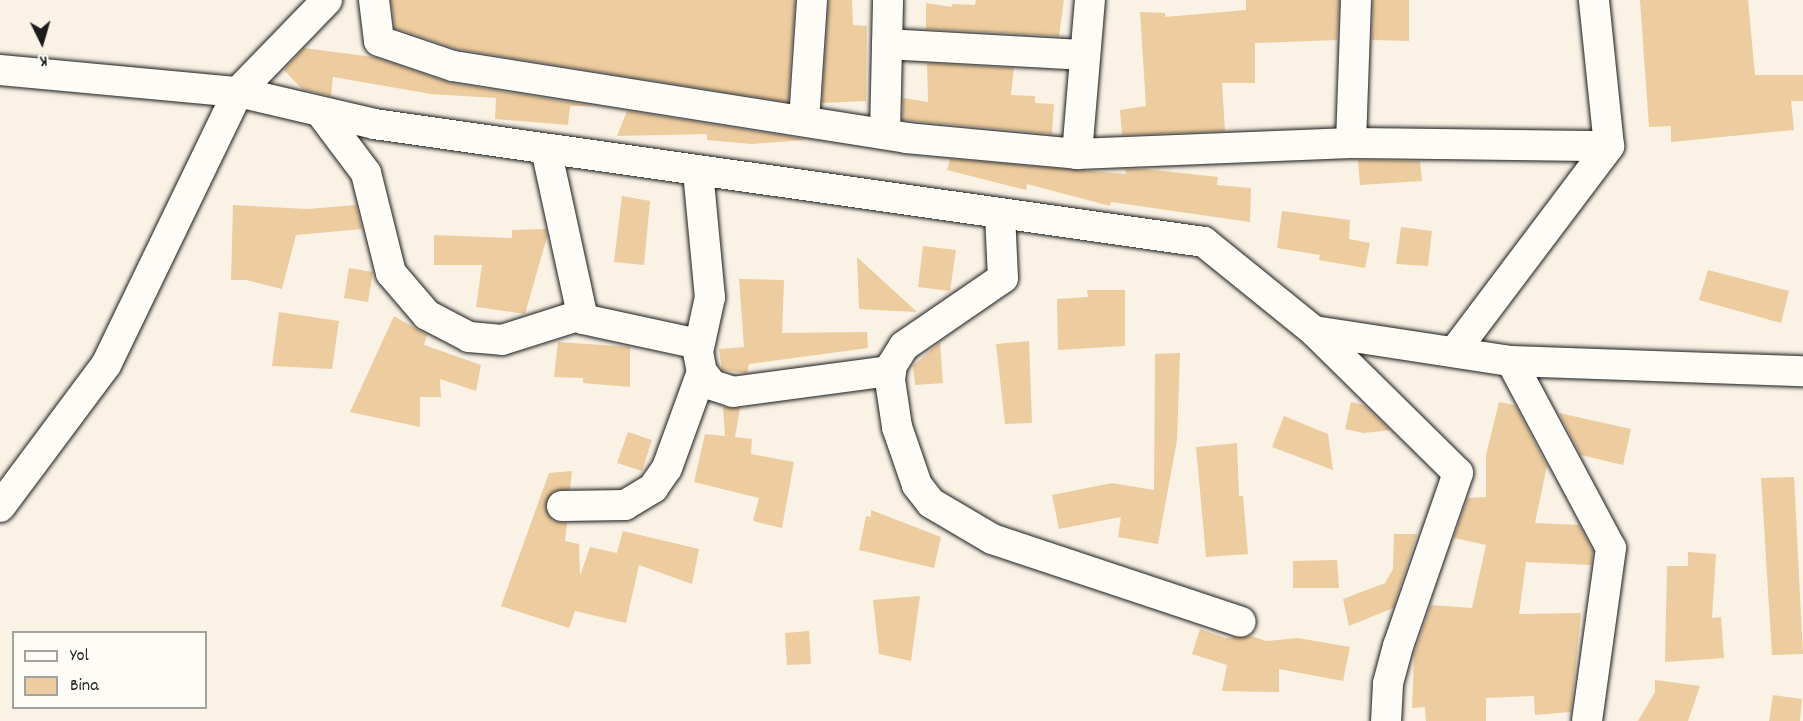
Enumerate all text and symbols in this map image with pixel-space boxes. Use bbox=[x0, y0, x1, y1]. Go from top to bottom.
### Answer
north arrow bbox=[12, 12, 72, 72]
text: K bbox=[39, 49, 48, 72]
legend bbox=[12, 631, 207, 709]
text: Yol bbox=[70, 644, 89, 669]
text: Bina bbox=[70, 674, 99, 699]

